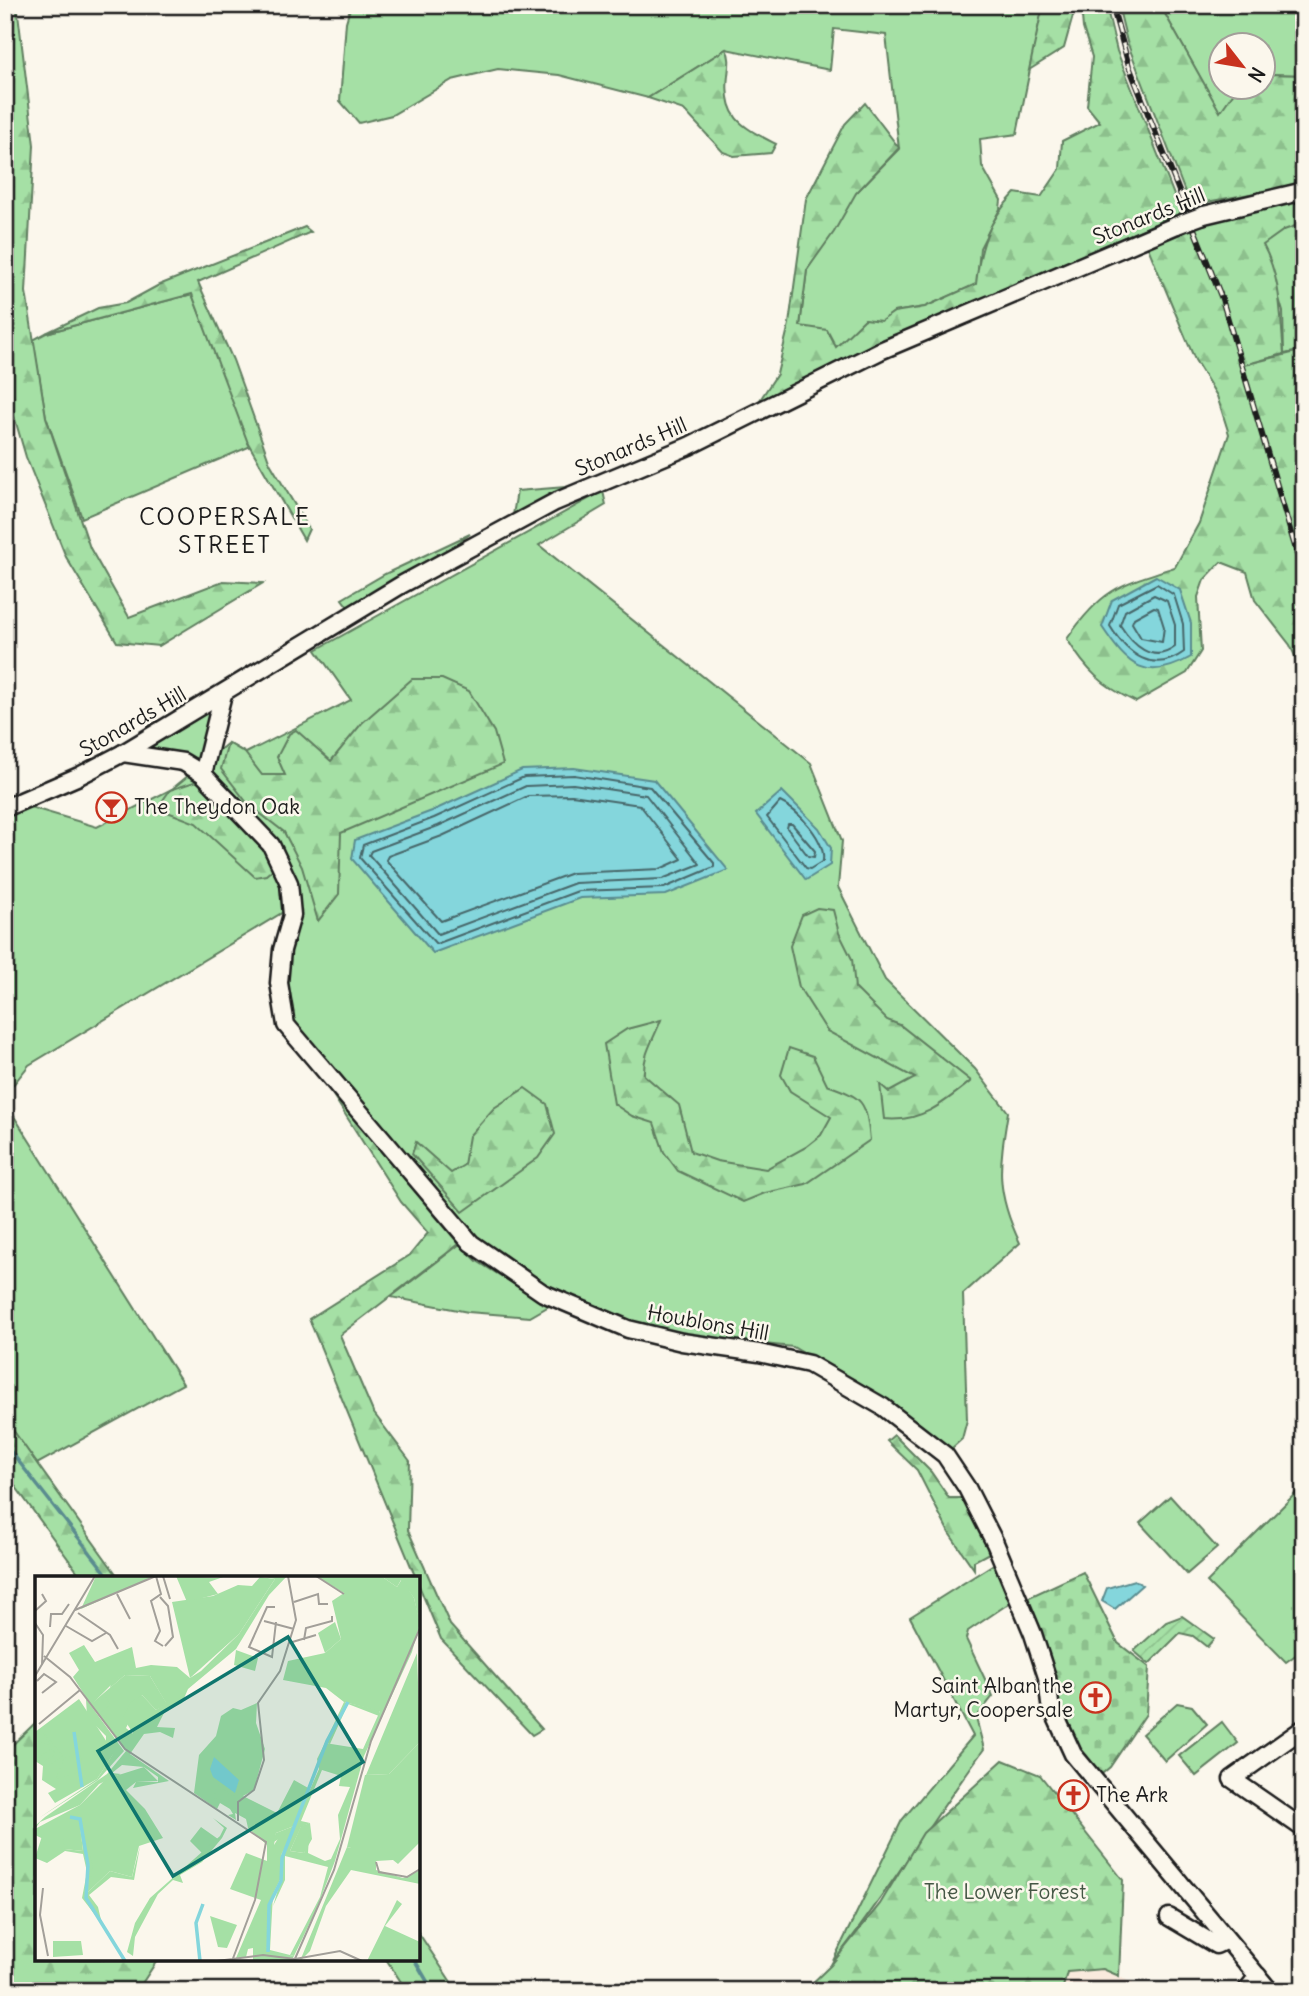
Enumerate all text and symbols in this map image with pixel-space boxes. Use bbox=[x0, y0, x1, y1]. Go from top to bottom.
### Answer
north arrow bbox=[1208, 32, 1278, 102]
text: N bbox=[1243, 63, 1270, 87]
street label: Stonards Hill bbox=[1089, 181, 1209, 250]
street label: Stonards Hill bbox=[571, 411, 691, 482]
district label: COOPERSALE STREET bbox=[139, 501, 311, 559]
street label: Stonards Hill bbox=[75, 680, 191, 763]
bar icon: The Theydon Oak bbox=[94, 790, 128, 824]
place label: The Theydon Oak bbox=[134, 793, 300, 820]
street label: Houblons Hill bbox=[645, 1299, 771, 1346]
inset map bbox=[35, 1576, 420, 1961]
place label: Saint Alban the Martyr, Coopersale bbox=[893, 1672, 1073, 1723]
church icon: Saint Alban the Martyr, Coopersale bbox=[1079, 1681, 1113, 1715]
church icon: The Ark bbox=[1056, 1778, 1090, 1812]
place label: The Ark bbox=[1096, 1781, 1168, 1808]
park label: The Lower Forest bbox=[924, 1878, 1086, 1905]

